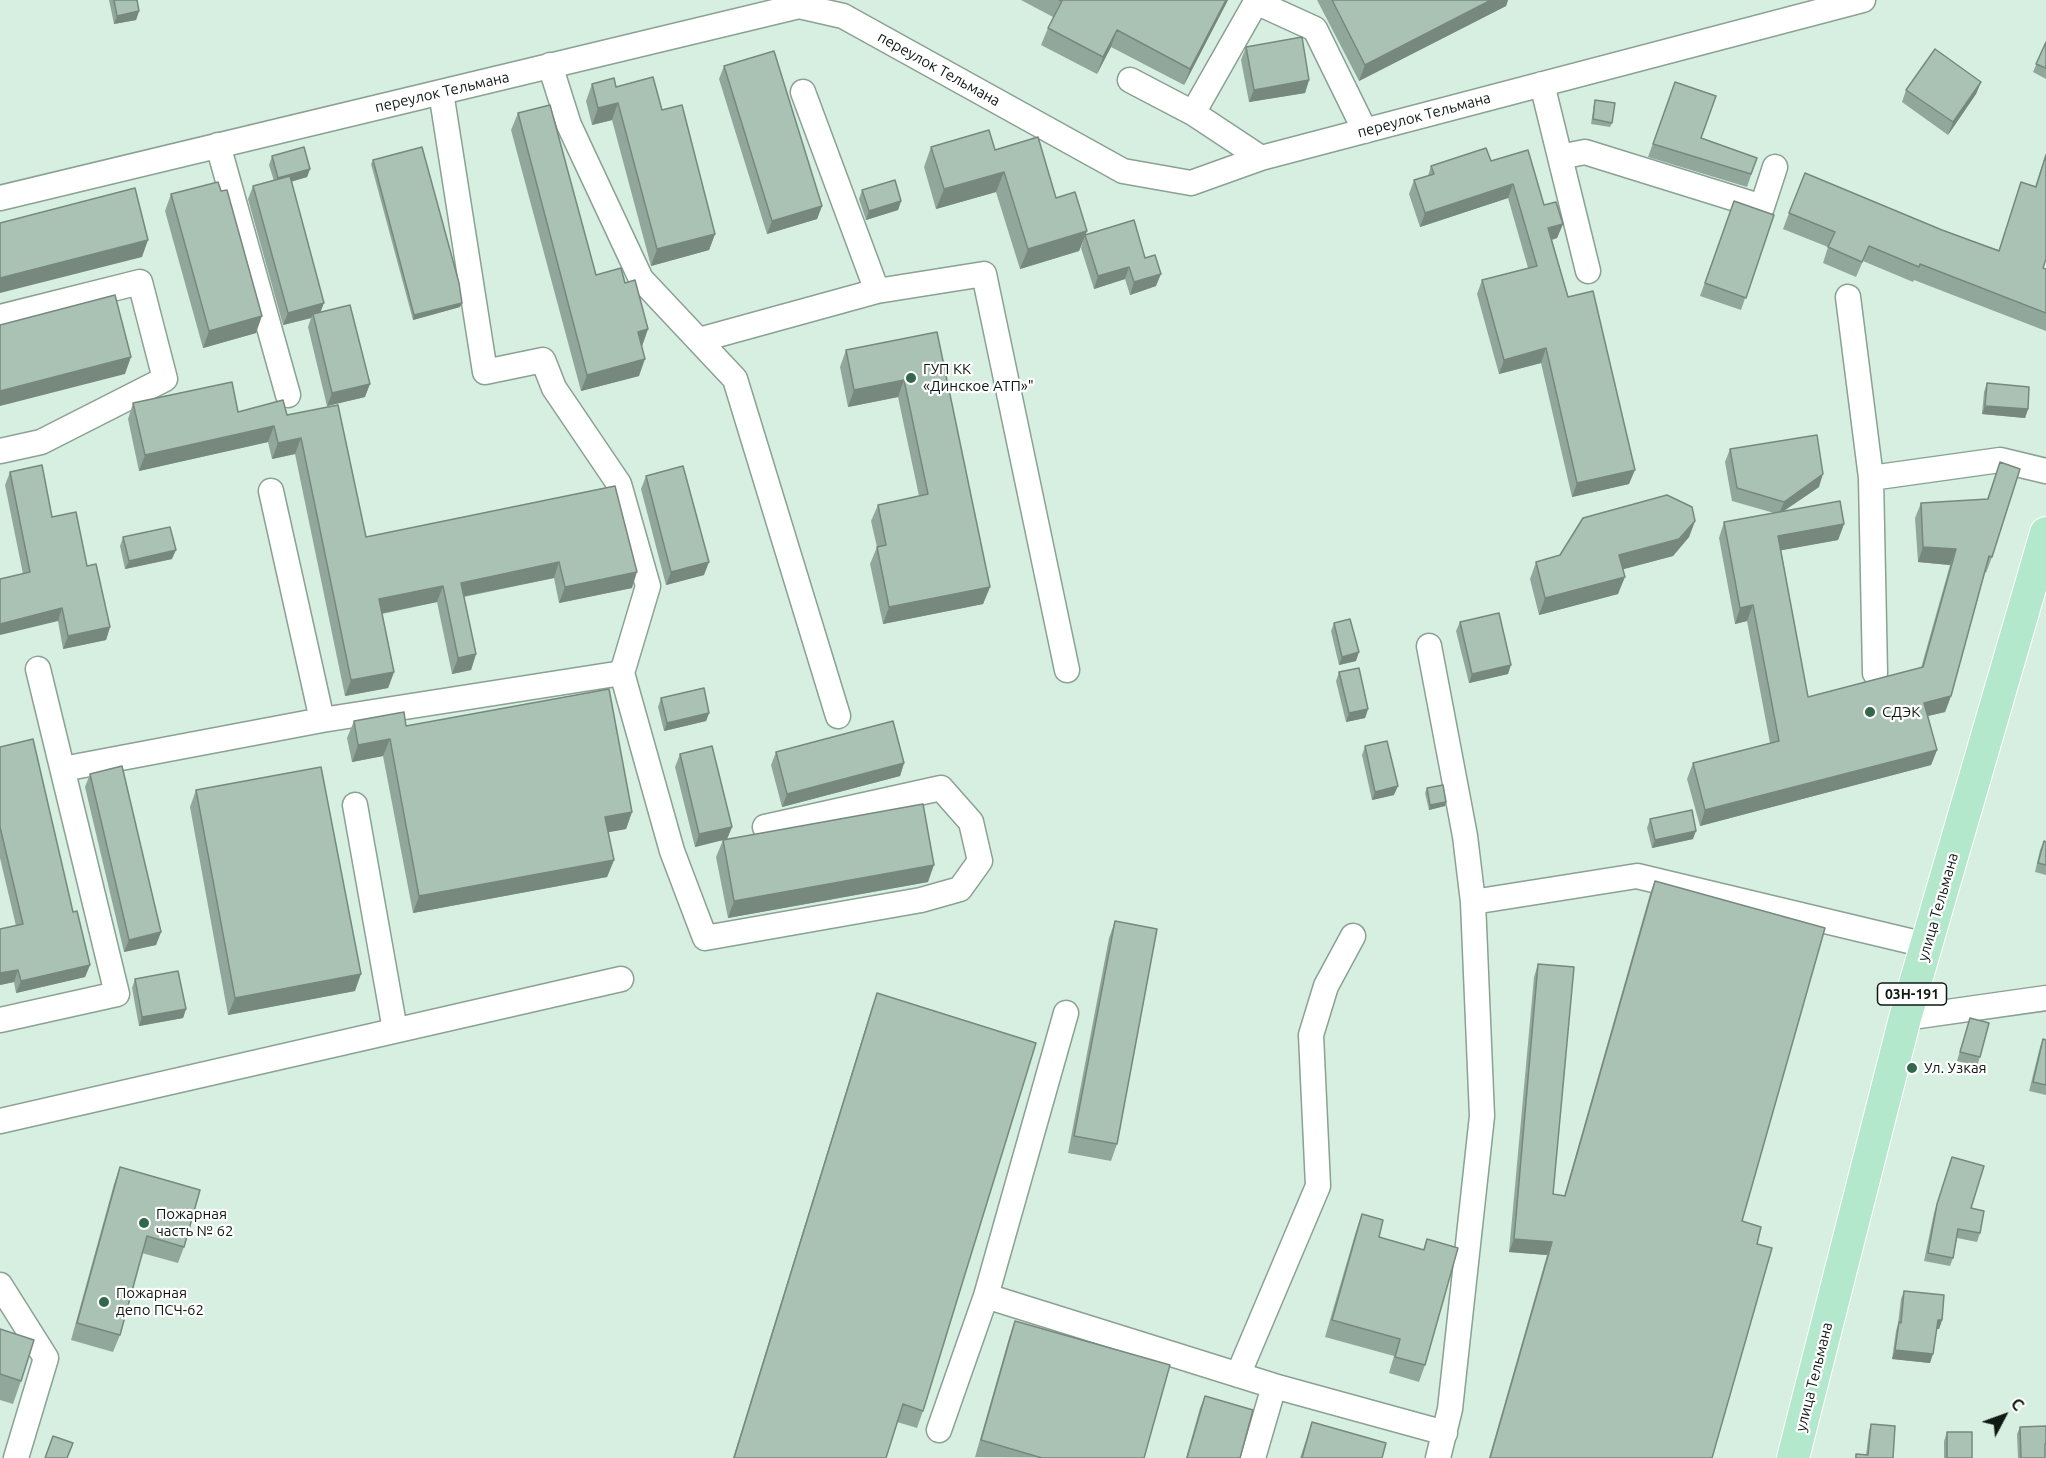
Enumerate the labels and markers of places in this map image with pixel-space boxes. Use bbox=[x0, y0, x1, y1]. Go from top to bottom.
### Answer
place label: ГУП КК «Динское АТП»" bbox=[923, 360, 1034, 395]
marker: ГУП КК «Динское АТП»" bbox=[904, 371, 918, 385]
place label: СДЭК bbox=[1882, 703, 1920, 721]
marker: СДЭК bbox=[1863, 705, 1877, 719]
place label: Ул. Узкая bbox=[1924, 1059, 1987, 1077]
marker: Ул. Узкая bbox=[1905, 1061, 1919, 1075]
place label: Пожарная часть № 62 bbox=[156, 1205, 233, 1240]
marker: Пожарная часть № 62 bbox=[137, 1216, 151, 1230]
place label: Пожарная депо ПСЧ-62 bbox=[116, 1284, 204, 1319]
marker: Пожарная депо ПСЧ-62 bbox=[97, 1295, 111, 1309]

